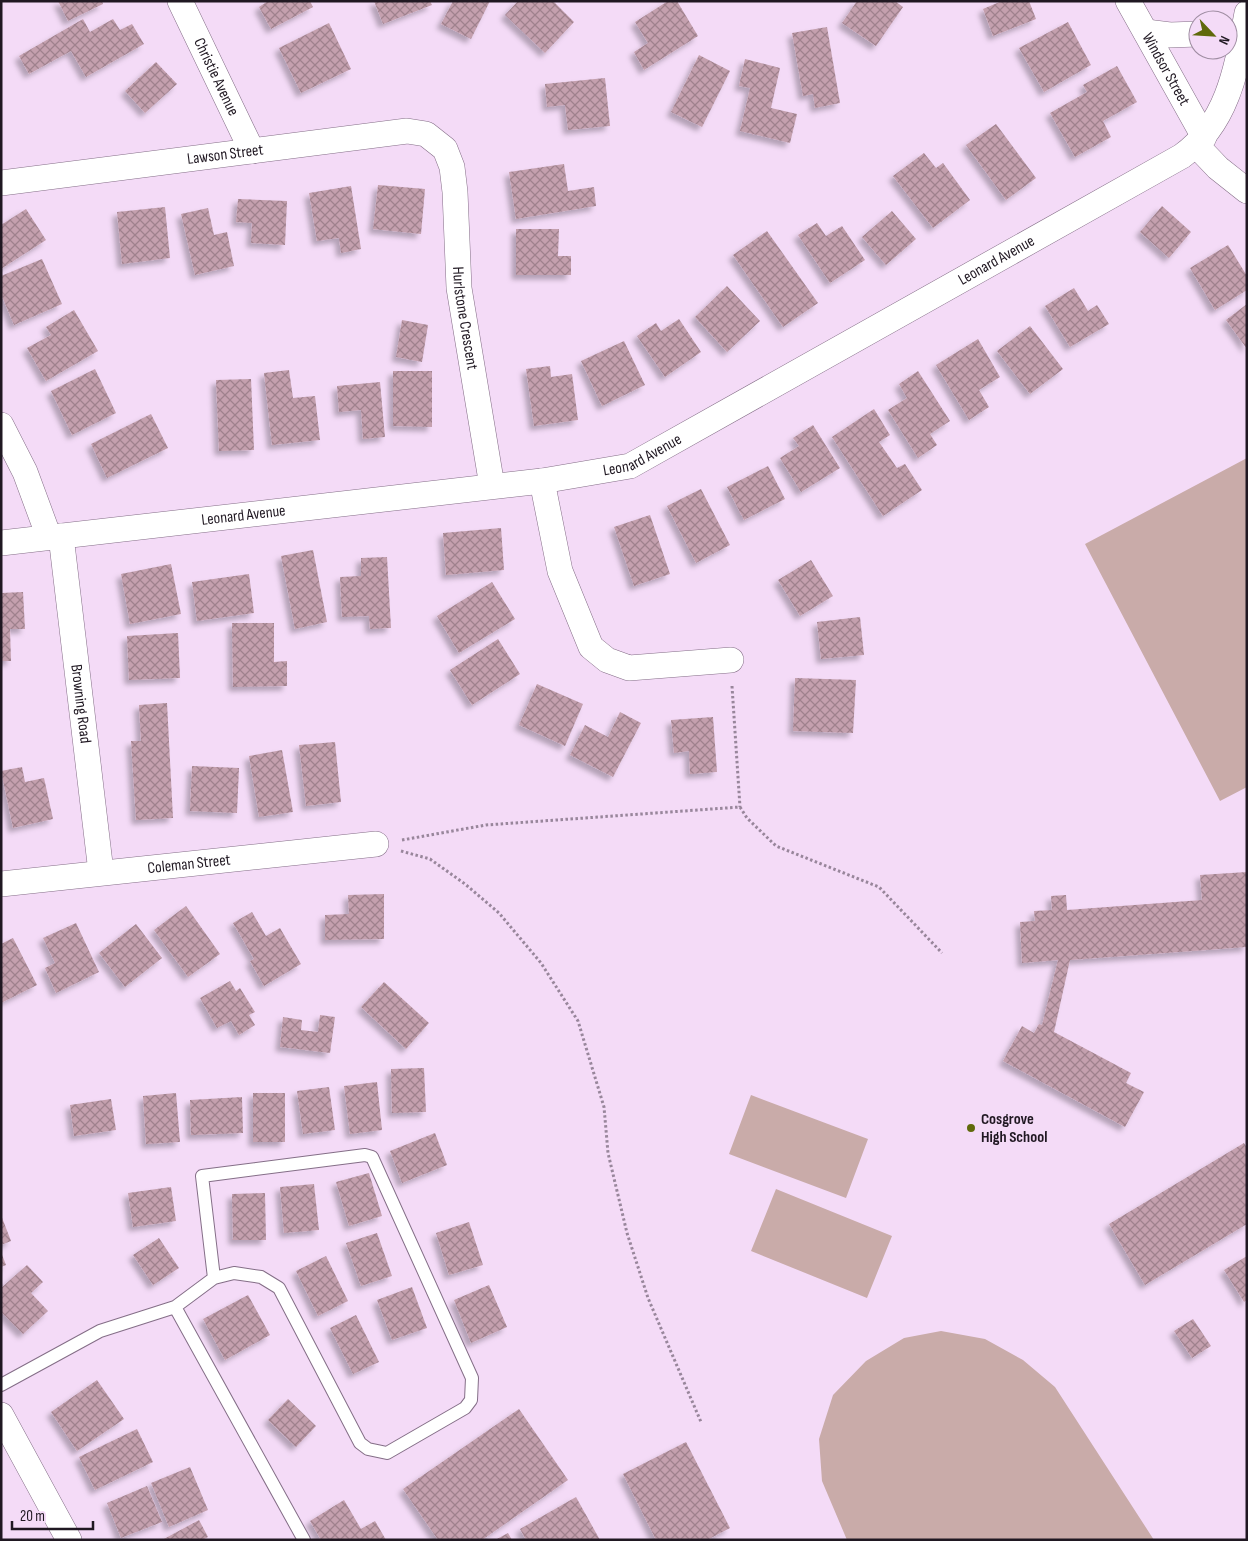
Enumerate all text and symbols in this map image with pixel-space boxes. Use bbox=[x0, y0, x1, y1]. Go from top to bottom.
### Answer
north arrow bbox=[1188, 10, 1238, 60]
street label: Windsor Street bbox=[1138, 29, 1194, 109]
text: N bbox=[1215, 33, 1234, 47]
street label: Christie Avenue bbox=[190, 35, 243, 119]
street label: Lawson Street bbox=[186, 140, 264, 169]
street label: Leonard Avenue bbox=[955, 231, 1038, 289]
street label: Hurlstone Crescent bbox=[449, 266, 482, 371]
street label: Leonard Avenue bbox=[602, 430, 685, 480]
street label: Leonard Avenue bbox=[200, 501, 287, 529]
street label: Browning Road bbox=[67, 663, 95, 744]
street label: Coleman Street bbox=[146, 850, 231, 878]
place label: Cosgrove High School bbox=[981, 1110, 1047, 1147]
marker: Cosgrove High School bbox=[965, 1122, 977, 1134]
scale bar bbox=[12, 1498, 94, 1530]
text: 20 m bbox=[20, 1507, 45, 1526]

